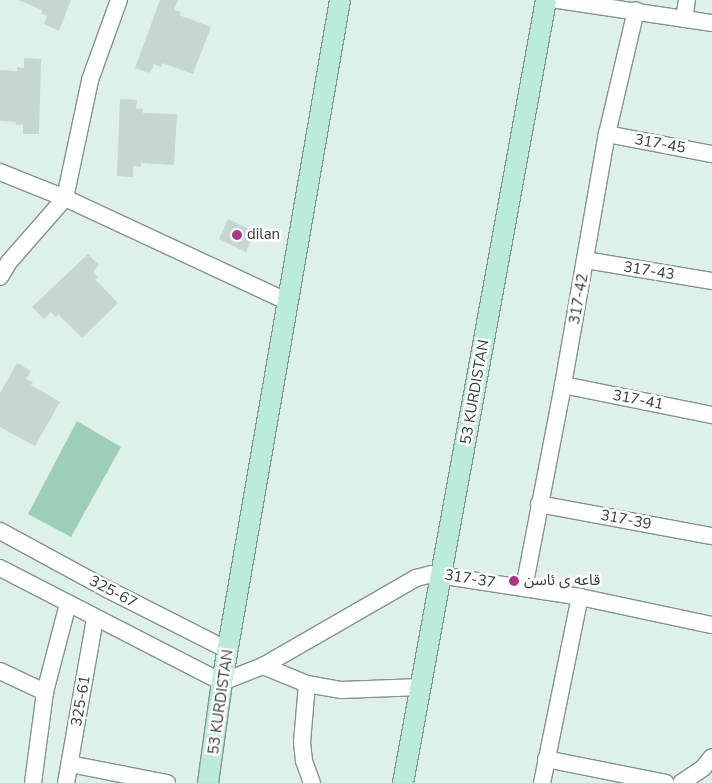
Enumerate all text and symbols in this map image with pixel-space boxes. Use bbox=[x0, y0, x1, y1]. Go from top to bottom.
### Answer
street label: 317-45 bbox=[633, 131, 687, 157]
place label: dilan bbox=[247, 226, 280, 244]
marker: dilan bbox=[231, 229, 243, 241]
street label: 317-43 bbox=[622, 258, 676, 284]
street label: 317-42 bbox=[566, 272, 592, 326]
street label: 53 KURDISTAN bbox=[457, 338, 493, 446]
street label: 317-41 bbox=[611, 386, 665, 414]
street label: 317-39 bbox=[599, 506, 653, 534]
street label: 317-37 bbox=[443, 566, 497, 592]
street label: 325-67 bbox=[86, 572, 140, 612]
place label: قاعه ى ئاسن bbox=[524, 572, 600, 590]
marker: قاعه ى ئاسن bbox=[508, 575, 520, 587]
street label: 53 KURDISTAN bbox=[205, 648, 237, 756]
street label: 325-61 bbox=[68, 674, 94, 728]

